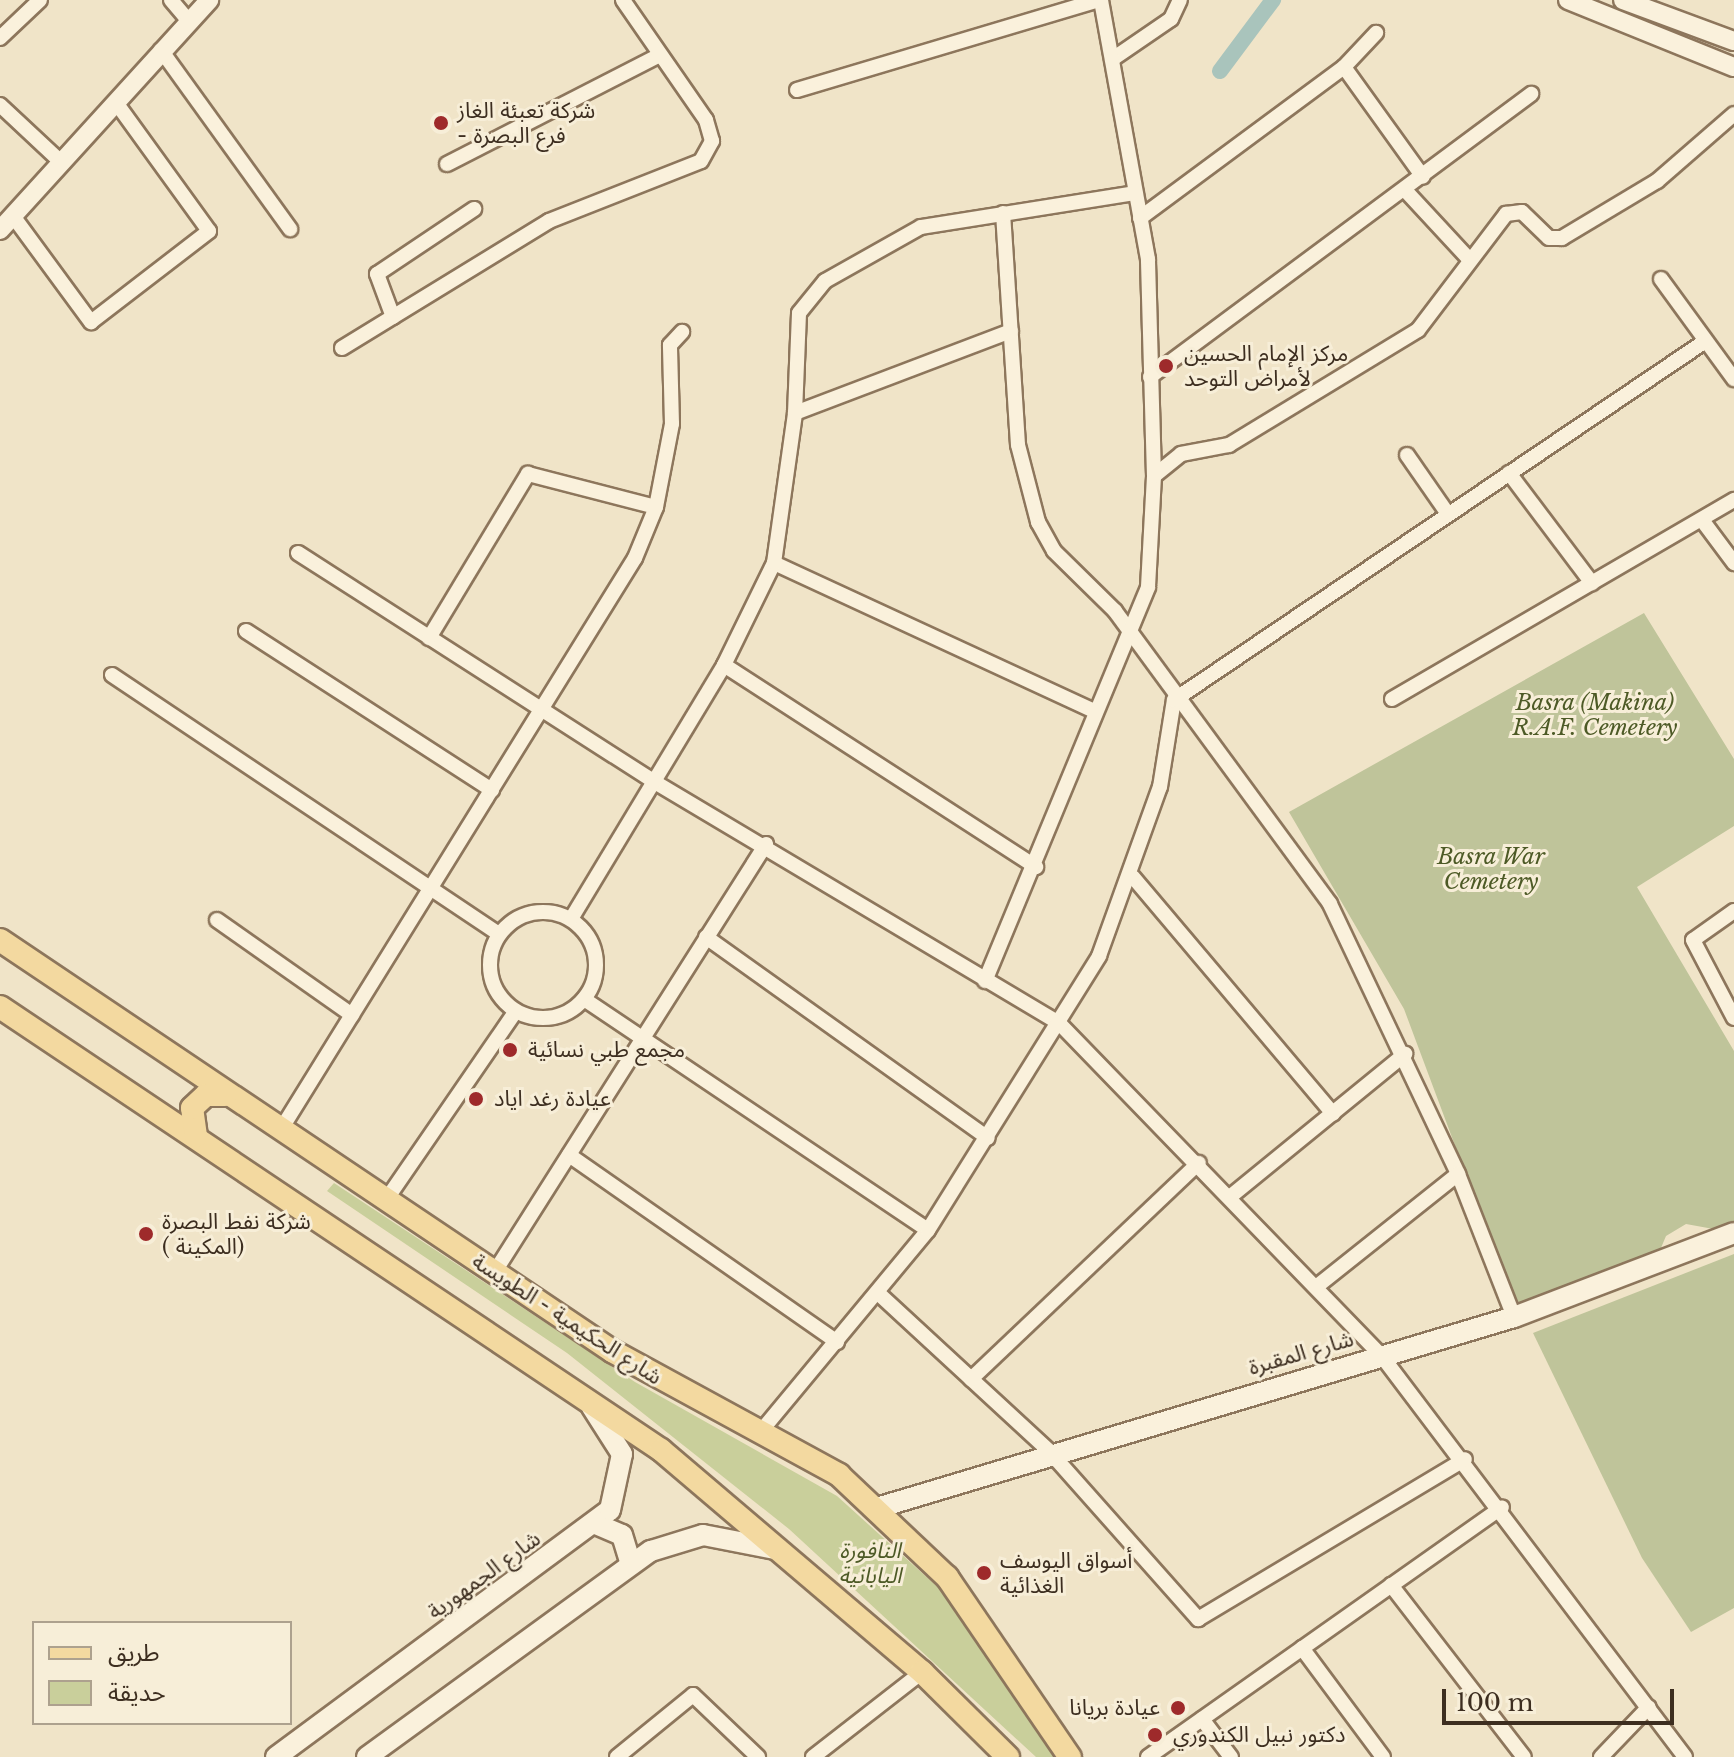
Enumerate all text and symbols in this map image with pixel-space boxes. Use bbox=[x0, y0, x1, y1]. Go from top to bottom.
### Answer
place label: شركة تعبئة الغاز - فرع البصرة bbox=[457, 97, 595, 148]
marker: شركة تعبئة الغاز - فرع البصرة bbox=[432, 114, 450, 132]
place label: مركز الإمام الحسين لأمراض التوحد bbox=[1184, 340, 1348, 392]
marker: مركز الإمام الحسين لأمراض التوحد bbox=[1155, 355, 1177, 377]
park label: Basra (Makina) R.A.F. Cemetery bbox=[1513, 689, 1677, 740]
park label: Basra War Cemetery bbox=[1437, 843, 1545, 894]
place label: مجمع طبي نسائية bbox=[528, 1037, 685, 1063]
marker: مجمع طبي نسائية bbox=[499, 1039, 521, 1061]
place label: عيادة رغد اياد bbox=[494, 1086, 611, 1112]
marker: عيادة رغد اياد bbox=[465, 1088, 487, 1110]
place label: شركة نفط البصرة ( المكينة) bbox=[162, 1208, 311, 1260]
marker: شركة نفط البصرة ( المكينة) bbox=[137, 1225, 155, 1243]
street label: شارع الحكيمية - الطويسة bbox=[467, 1248, 667, 1390]
street label: شارع المقبرة bbox=[1245, 1325, 1357, 1381]
street label: شارع الجمهورية bbox=[422, 1525, 546, 1625]
park label: النافورة اليابانية bbox=[839, 1537, 901, 1588]
place label: أسواق اليوسف الغذائية bbox=[1000, 1547, 1132, 1598]
marker: أسواق اليوسف الغذائية bbox=[975, 1564, 993, 1582]
legend bbox=[32, 1621, 292, 1725]
text: طريق bbox=[108, 1638, 160, 1667]
scale bar bbox=[1446, 1673, 1678, 1723]
text: حديقة bbox=[108, 1678, 166, 1707]
text: 100 m bbox=[1456, 1688, 1534, 1717]
place label: عيادة بريانا bbox=[1069, 1695, 1160, 1721]
marker: عيادة بريانا bbox=[1167, 1697, 1189, 1719]
place label: دكتور نبيل الكندوري bbox=[1173, 1722, 1346, 1748]
marker: دكتور نبيل الكندوري bbox=[1144, 1724, 1166, 1746]

